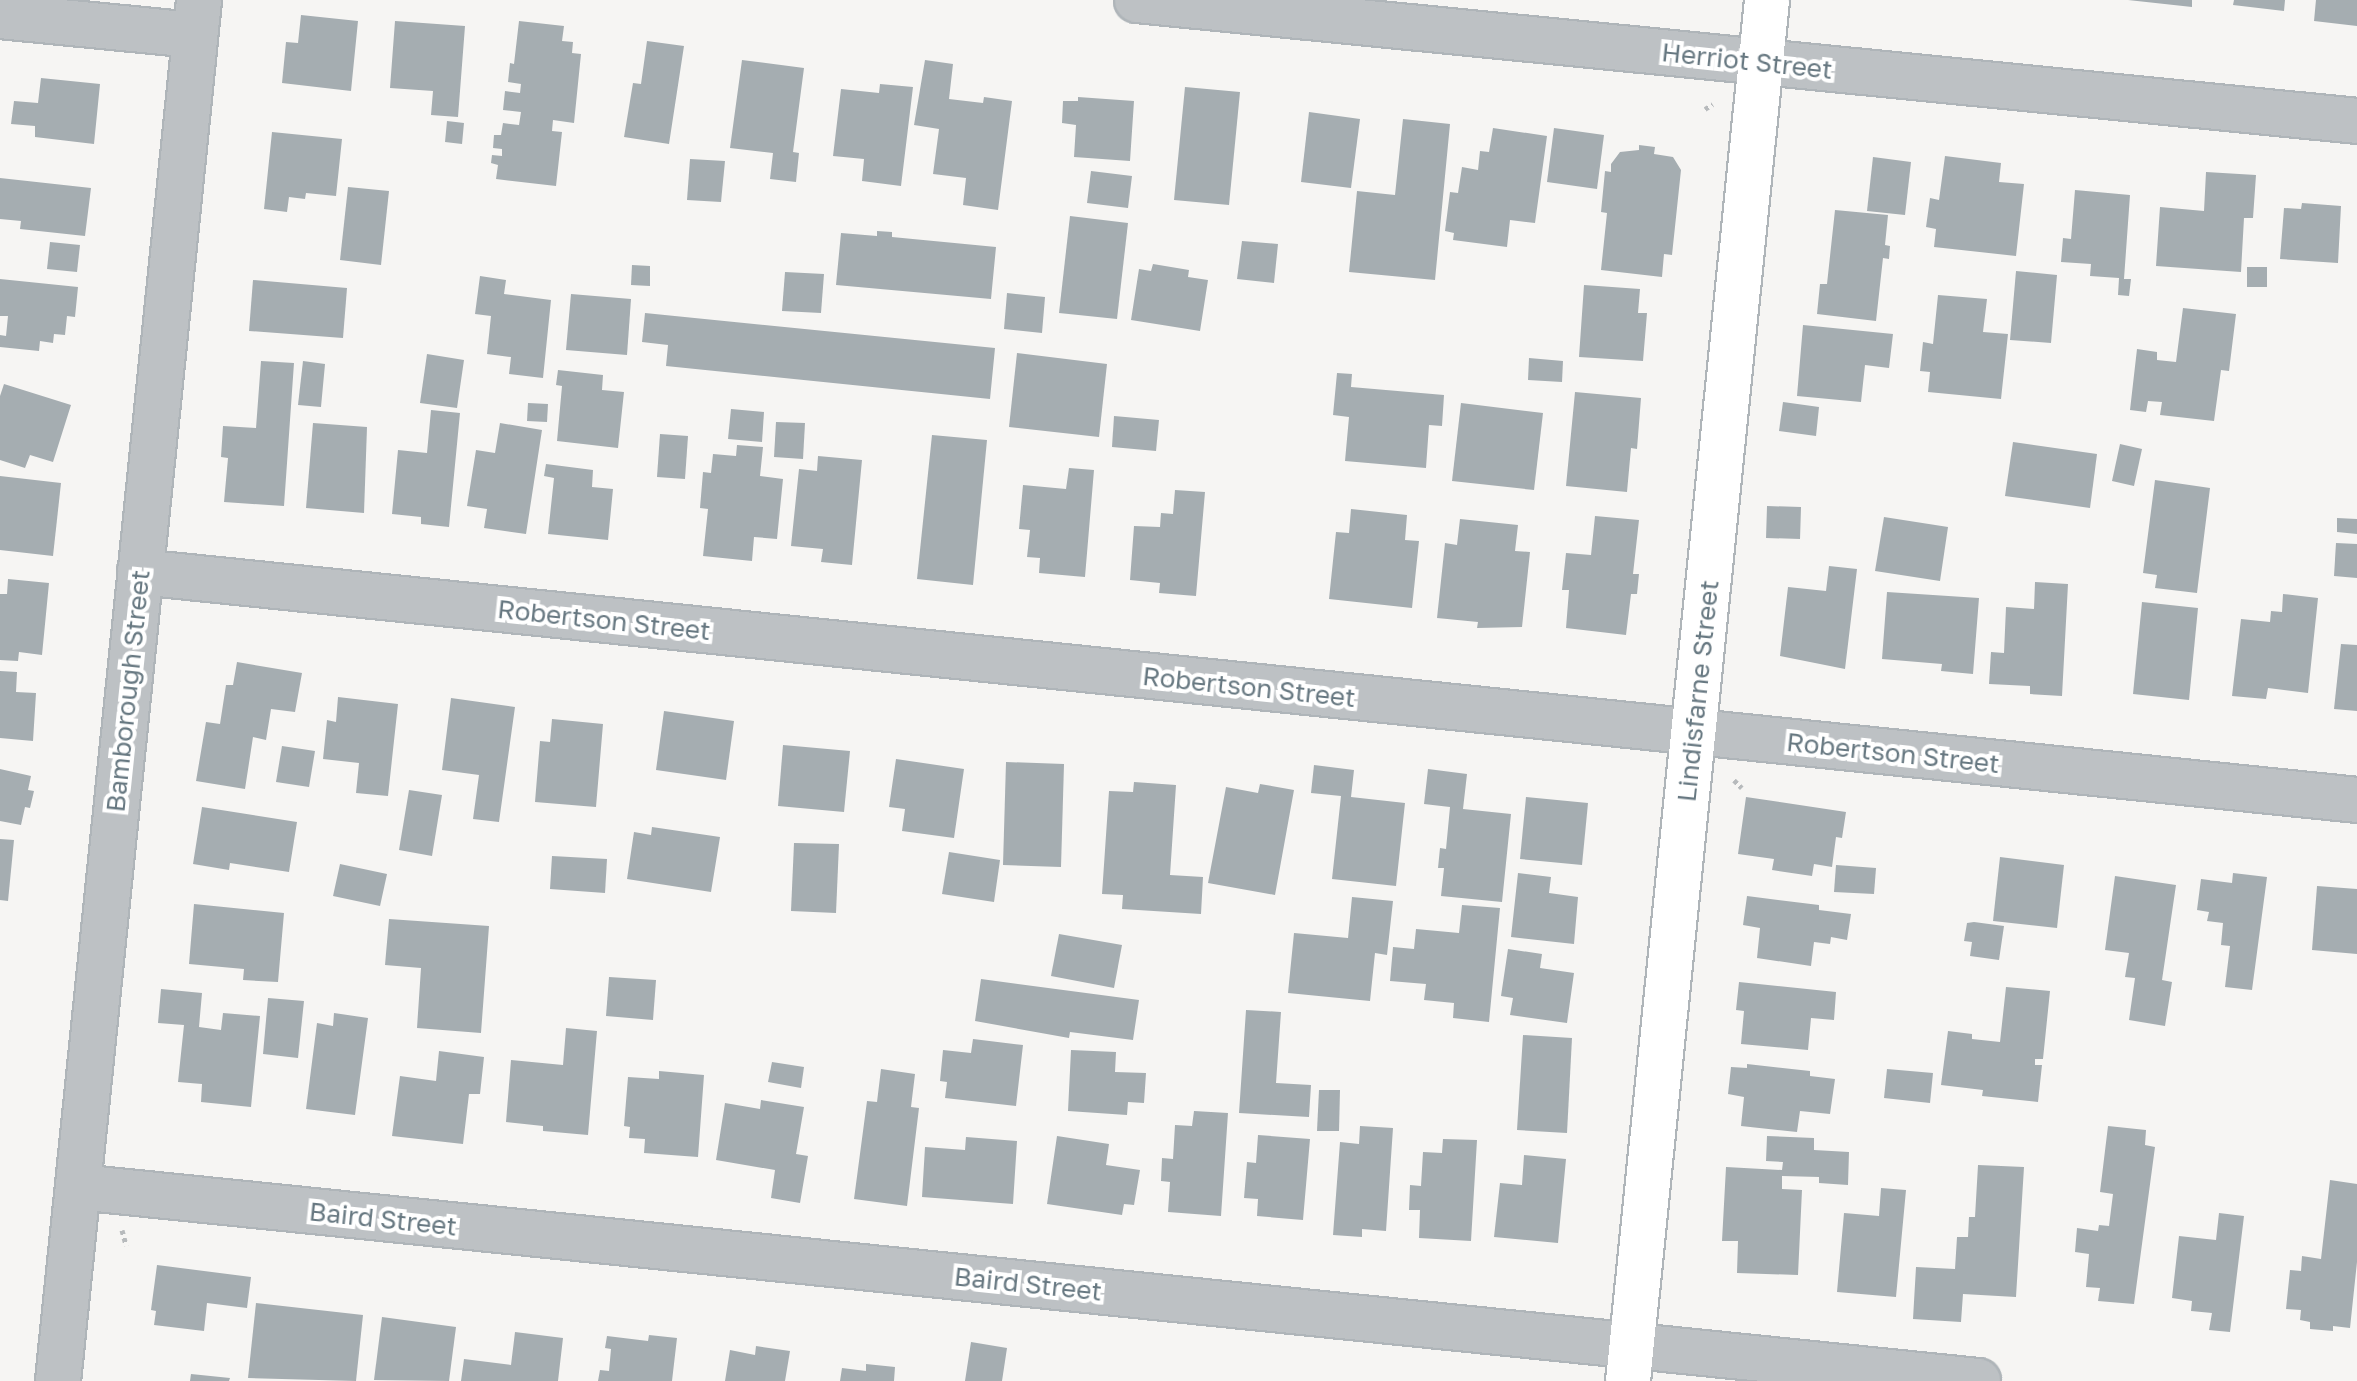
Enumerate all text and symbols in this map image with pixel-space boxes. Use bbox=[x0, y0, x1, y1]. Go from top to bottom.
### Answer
street label: Herriot Street bbox=[1660, 37, 1834, 85]
street label: Bamborough Street bbox=[100, 568, 156, 814]
street label: Lindisfarne Street bbox=[1671, 579, 1725, 803]
street label: Robertson Street bbox=[496, 593, 712, 647]
street label: Robertson Street bbox=[1141, 660, 1357, 714]
street label: Robertson Street bbox=[1785, 726, 2001, 780]
street label: Baird Street bbox=[308, 1196, 458, 1242]
street label: Baird Street bbox=[953, 1261, 1103, 1307]

